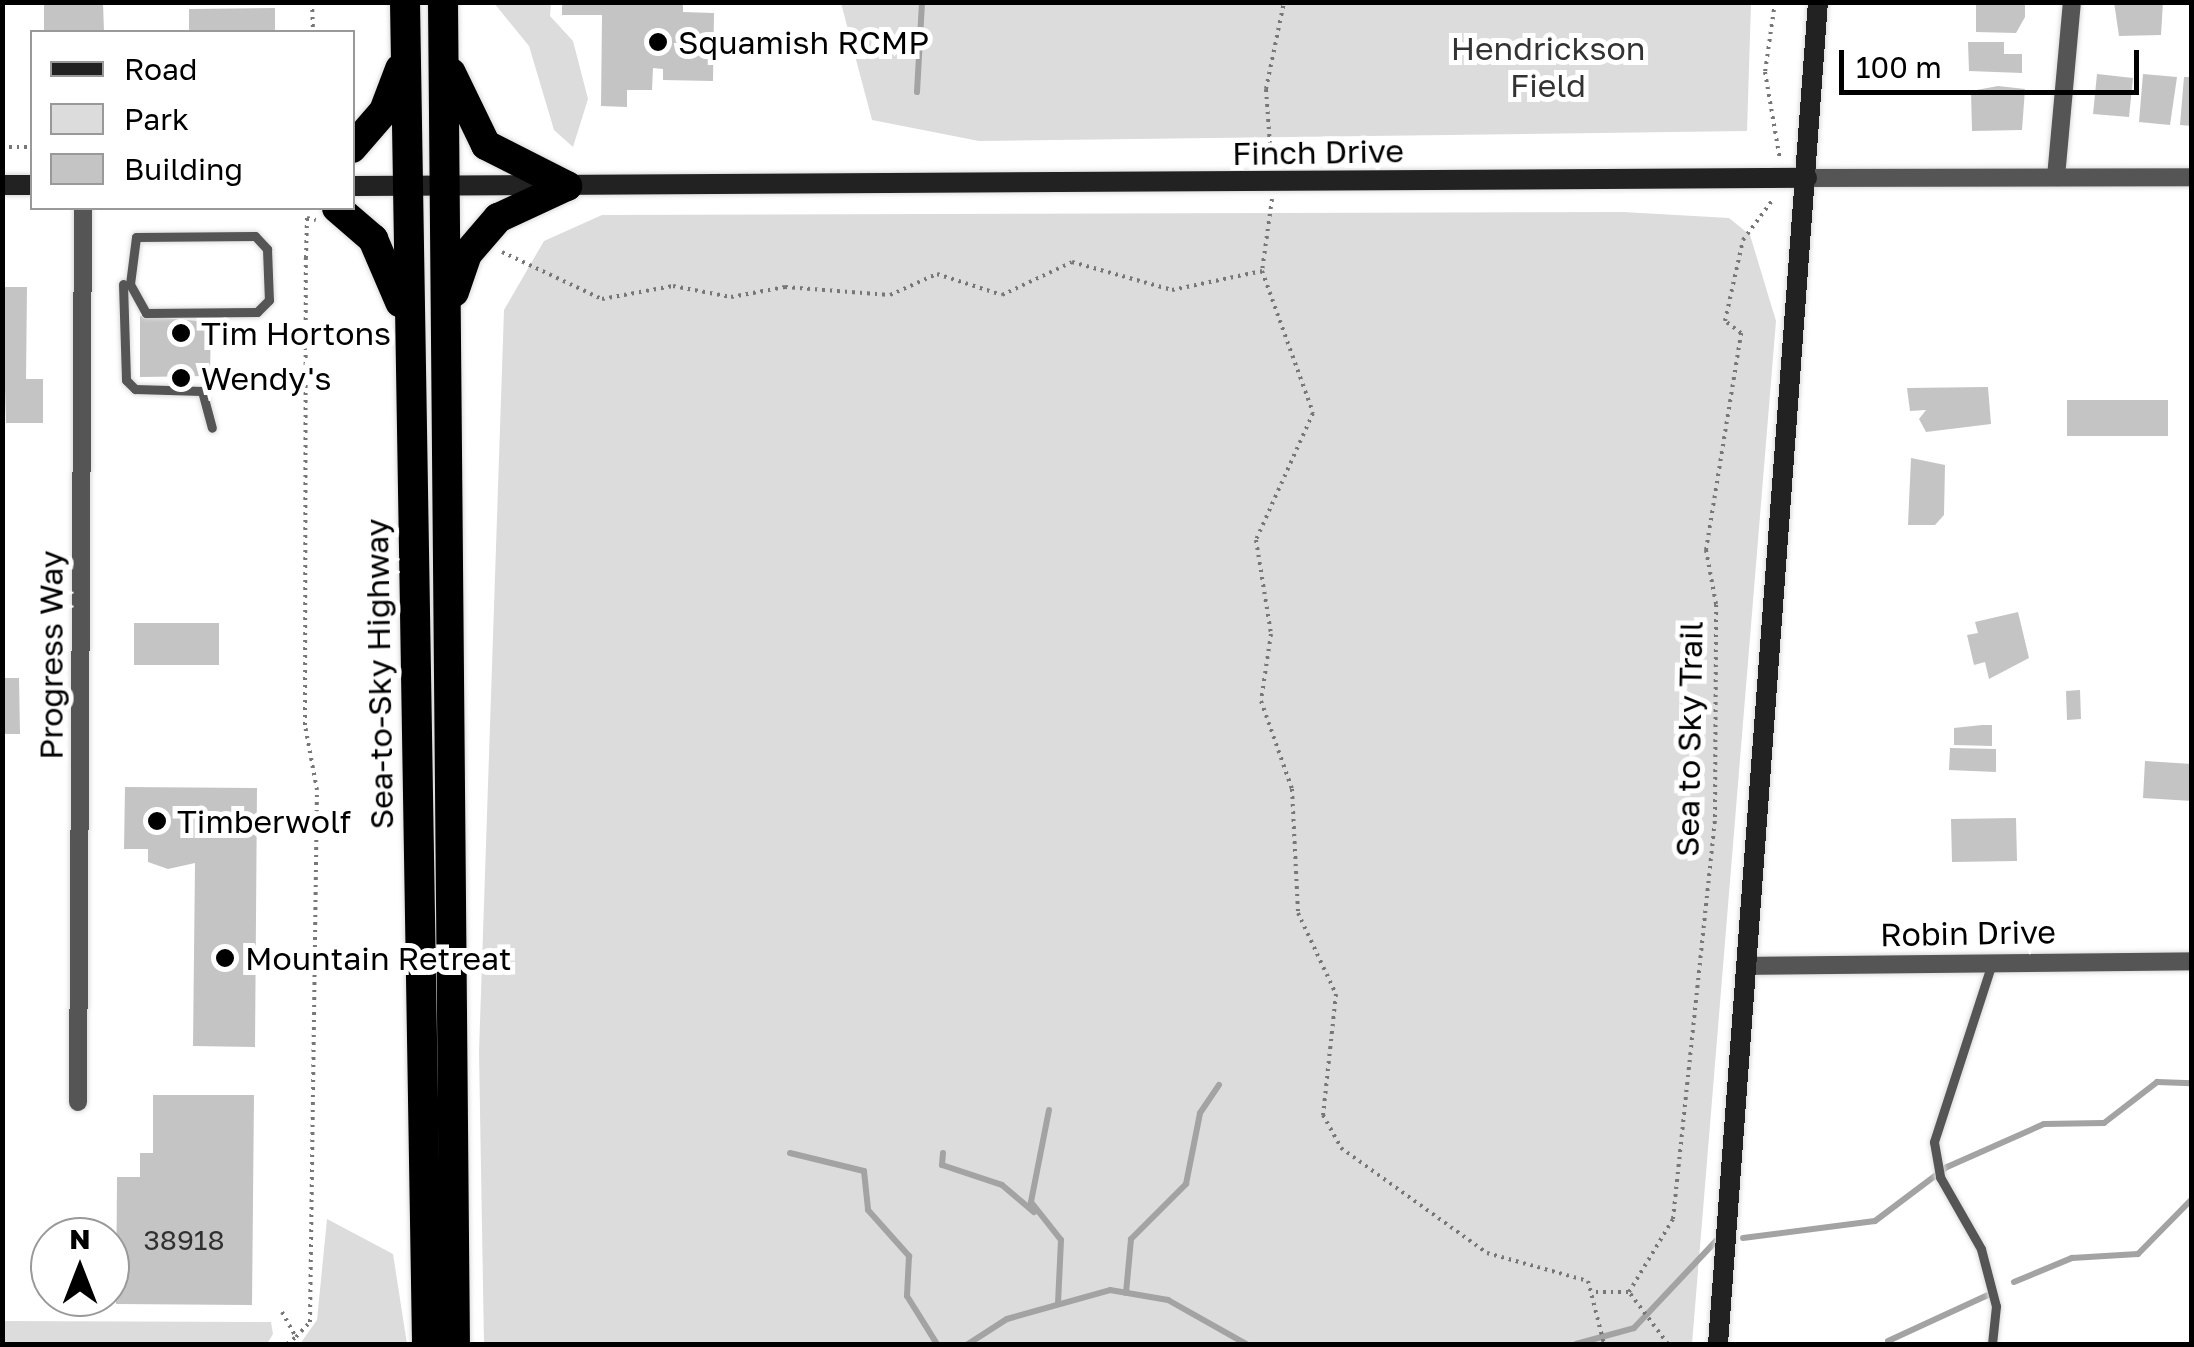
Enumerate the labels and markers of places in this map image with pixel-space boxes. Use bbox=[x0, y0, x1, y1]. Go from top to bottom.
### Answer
place label: Squamish RCMP bbox=[678, 23, 929, 61]
marker: Squamish RCMP bbox=[647, 31, 669, 53]
place label: Tim Hortons bbox=[201, 314, 391, 352]
marker: Tim Hortons bbox=[170, 322, 192, 344]
place label: Wendy's bbox=[201, 359, 332, 397]
marker: Wendy's bbox=[170, 367, 192, 389]
place label: Timberwolf bbox=[177, 802, 351, 840]
marker: Timberwolf bbox=[146, 810, 168, 832]
place label: Mountain Retreat bbox=[245, 939, 512, 977]
marker: Mountain Retreat bbox=[214, 947, 236, 969]

